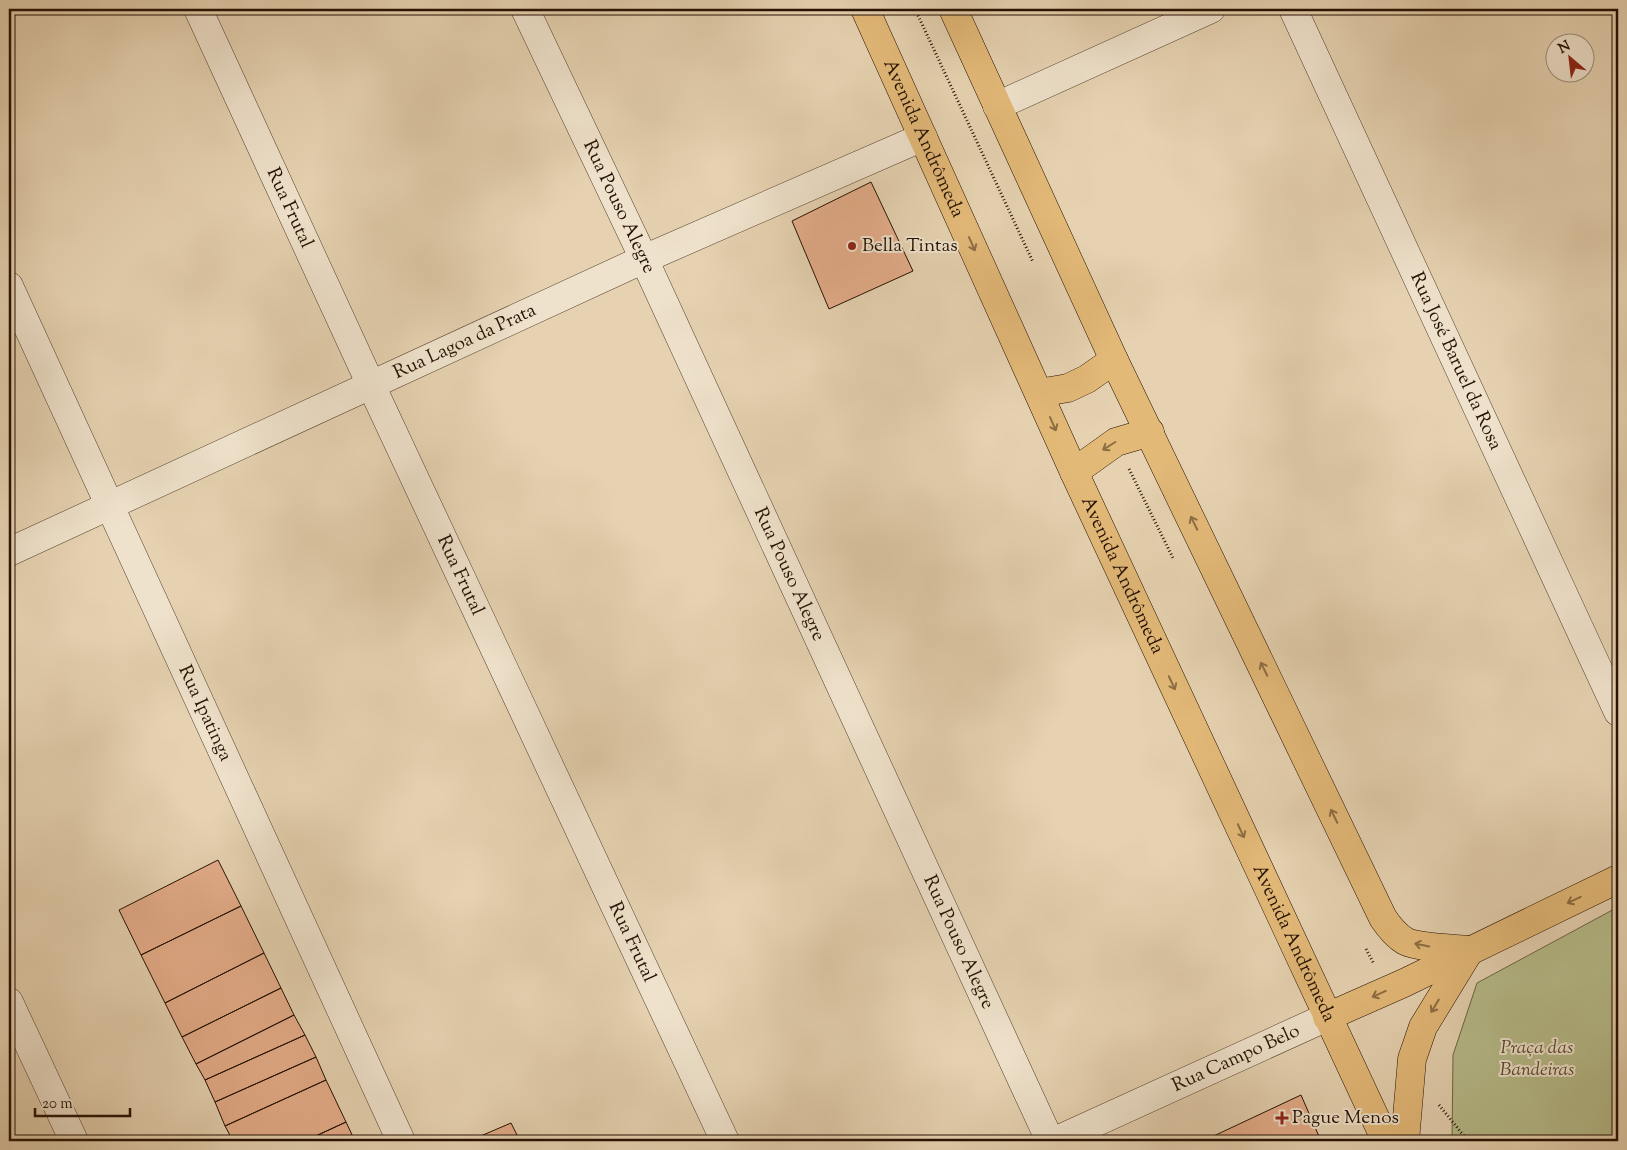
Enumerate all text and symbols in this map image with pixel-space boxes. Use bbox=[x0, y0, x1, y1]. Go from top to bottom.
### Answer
north arrow bbox=[1544, 32, 1594, 82]
text: N bbox=[1555, 37, 1574, 60]
street label: Avenida Andrômeda bbox=[876, 55, 971, 222]
street label: Rua Pouso Alegre bbox=[576, 136, 662, 278]
street label: Rua Frutal bbox=[259, 163, 320, 253]
place label: Bella Tintas bbox=[862, 233, 958, 260]
one-way arrow bbox=[967, 236, 977, 251]
marker: Bella Tintas bbox=[846, 240, 858, 252]
street label: Rua José Baruel da Rosa bbox=[1403, 268, 1509, 455]
street label: Rua Lagoa da Prata bbox=[389, 297, 541, 386]
one-way arrow bbox=[1049, 416, 1058, 431]
one-way arrow bbox=[1103, 441, 1117, 451]
street label: Avenida Andrômeda bbox=[1074, 492, 1171, 659]
street label: Rua Pouso Alegre bbox=[747, 503, 832, 646]
one-way arrow bbox=[1188, 516, 1198, 531]
street label: Rua Frutal bbox=[430, 531, 491, 620]
street label: Rua Ipatinga bbox=[171, 661, 239, 766]
one-way arrow bbox=[1259, 662, 1268, 677]
one-way arrow bbox=[1168, 675, 1178, 690]
one-way arrow bbox=[1329, 809, 1338, 824]
one-way arrow bbox=[1236, 823, 1246, 838]
street label: Avenida Andrômeda bbox=[1245, 860, 1342, 1027]
street label: Rua Pouso Alegre bbox=[916, 871, 1001, 1014]
one-way arrow bbox=[1567, 896, 1582, 905]
street label: Rua Frutal bbox=[601, 897, 662, 987]
one-way arrow bbox=[1414, 939, 1430, 949]
one-way arrow bbox=[1372, 989, 1387, 999]
one-way arrow bbox=[1430, 999, 1440, 1013]
street label: Rua Campo Belo bbox=[1168, 1018, 1304, 1099]
park label: Praça das Bandeiras bbox=[1500, 1035, 1574, 1084]
scale bar bbox=[35, 1085, 130, 1117]
text: 20 m bbox=[42, 1094, 73, 1115]
place label: Pague Menos bbox=[1292, 1105, 1399, 1132]
marker: Pague Menos bbox=[1276, 1112, 1288, 1124]

